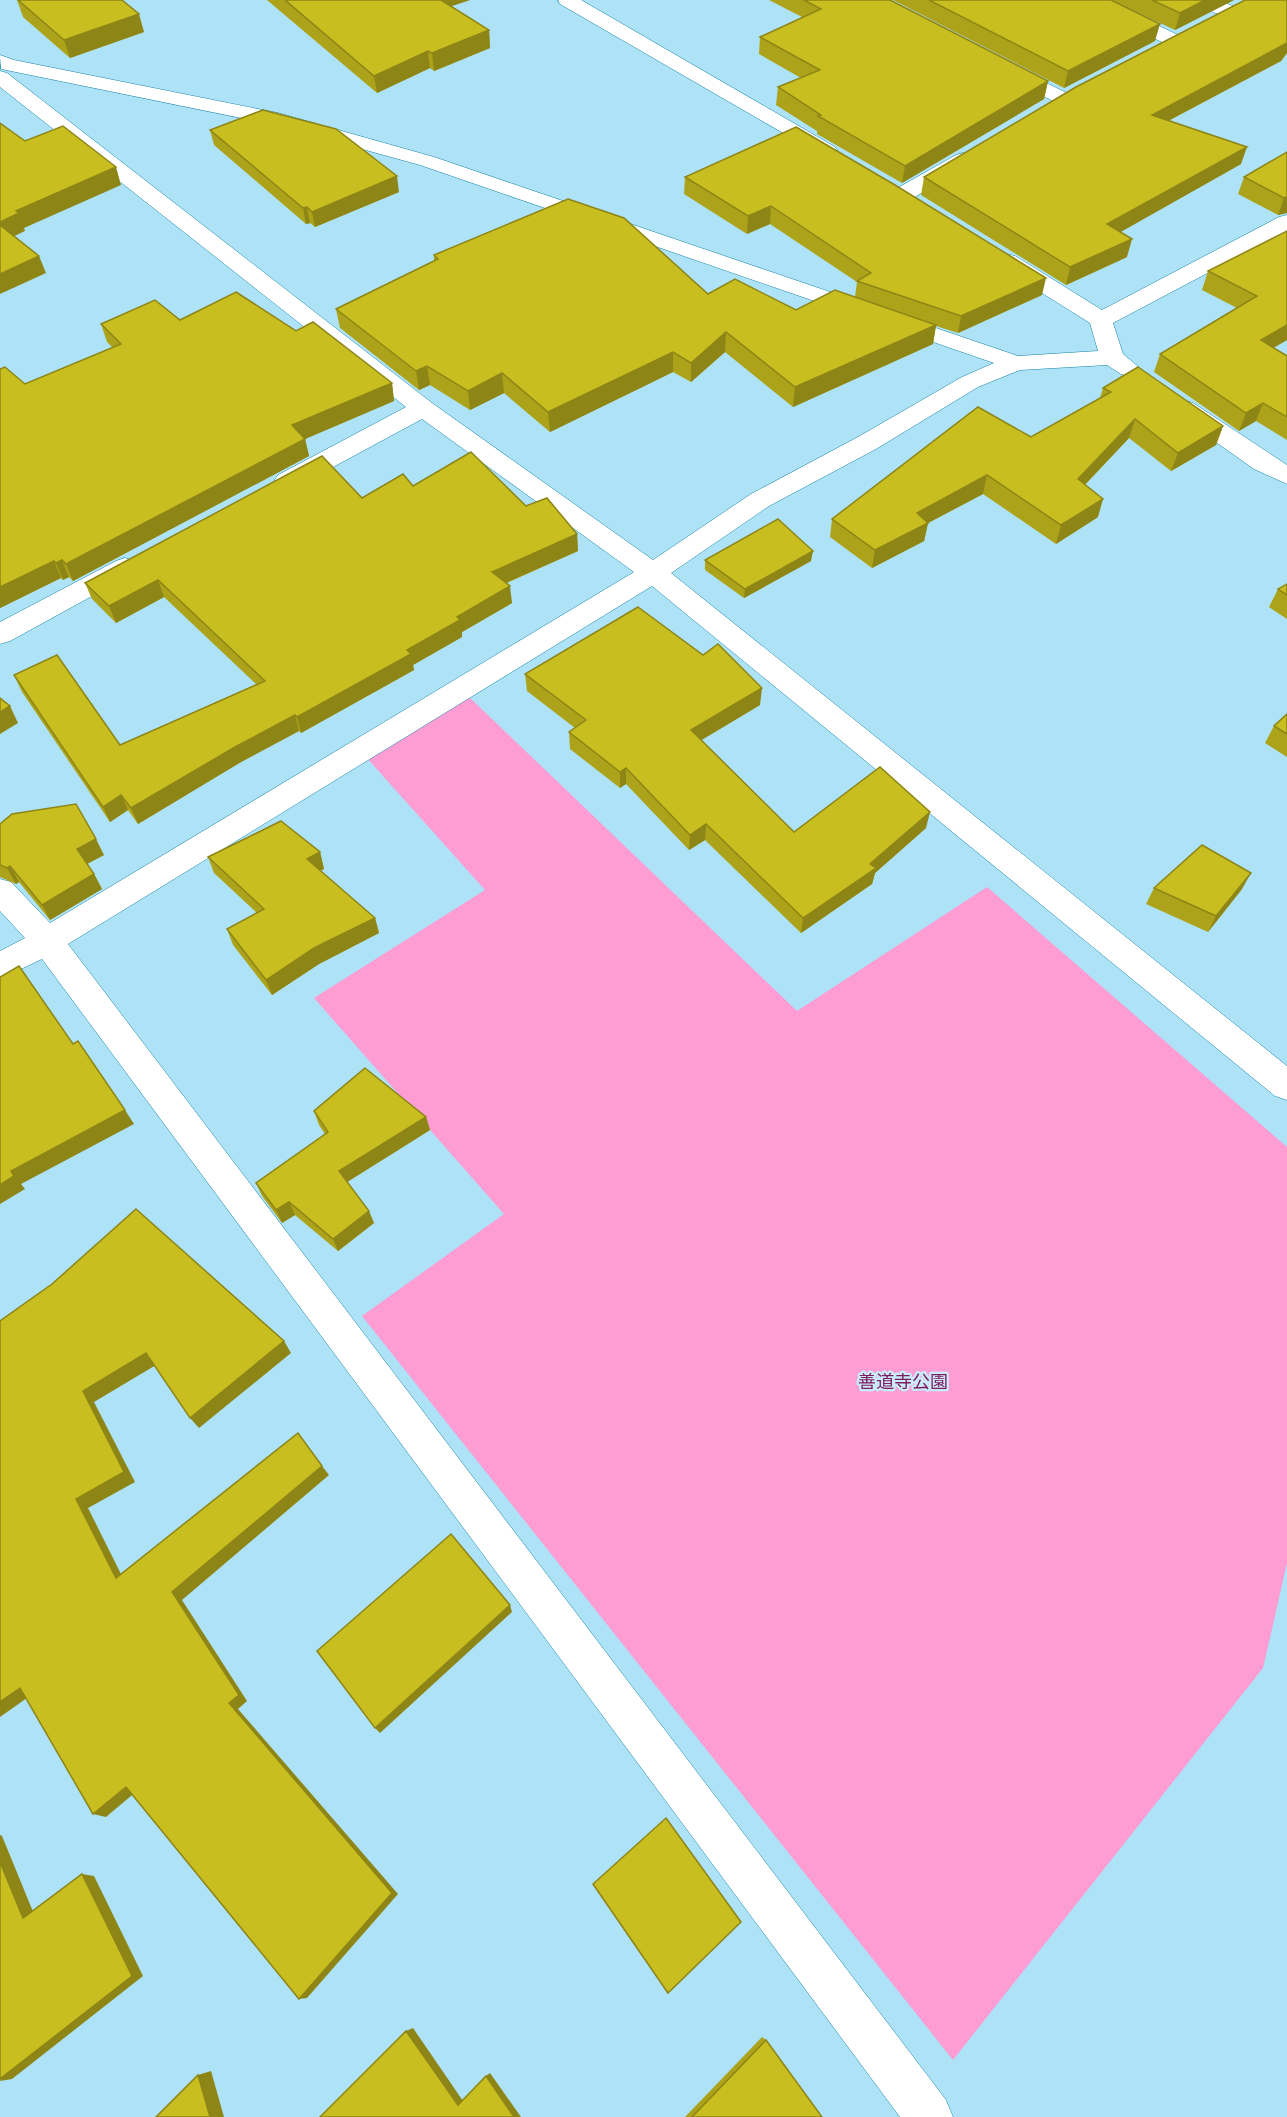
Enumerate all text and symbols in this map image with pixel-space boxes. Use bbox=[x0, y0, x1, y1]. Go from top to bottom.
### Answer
park label: 善道寺公園 bbox=[858, 1369, 948, 1394]

